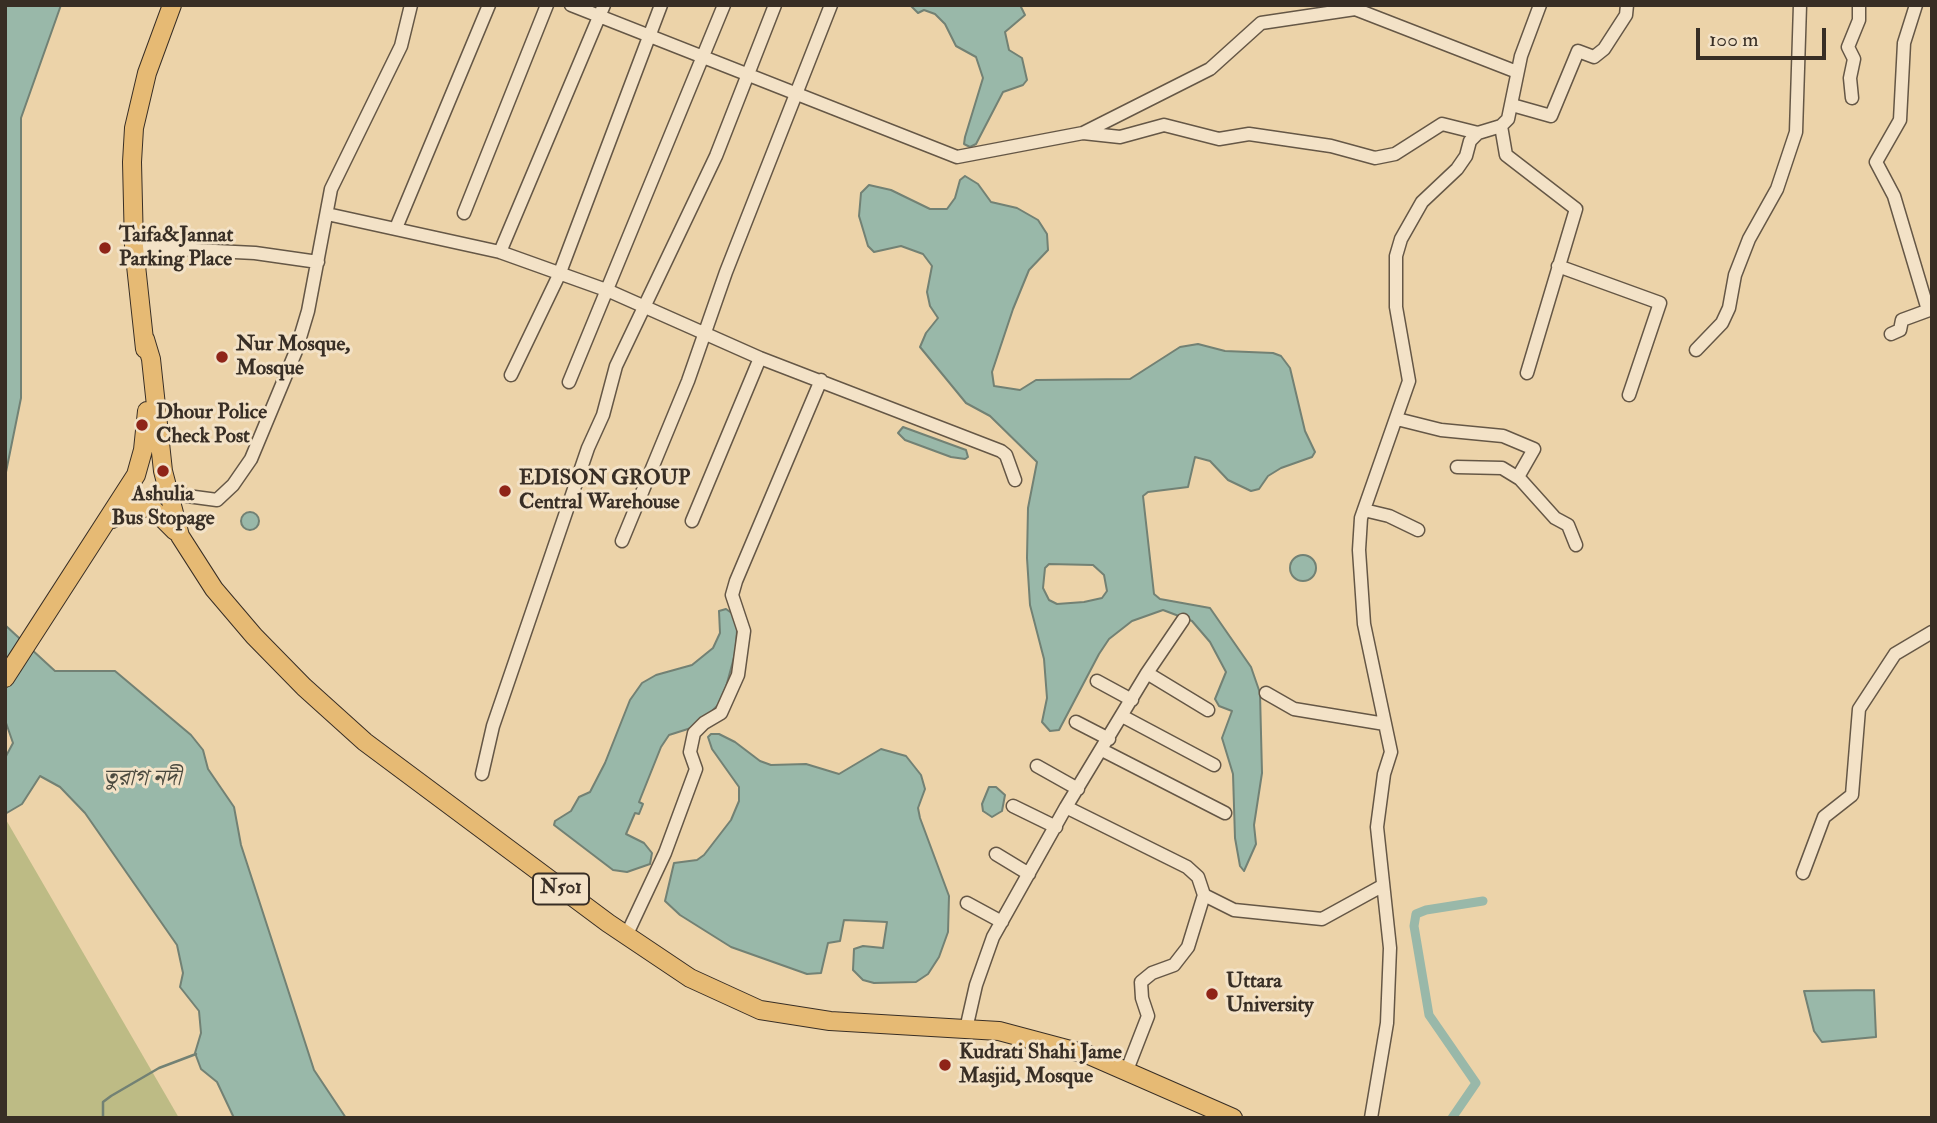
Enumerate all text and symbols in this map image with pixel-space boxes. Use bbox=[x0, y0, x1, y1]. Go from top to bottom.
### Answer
scale bar bbox=[1699, 14, 1828, 58]
text: 100 m bbox=[1709, 26, 1759, 53]
place label: Taifa&Jannat Parking Place bbox=[119, 223, 233, 273]
marker: Taifa&Jannat Parking Place bbox=[97, 240, 113, 256]
place label: Nur Mosque, Mosque bbox=[236, 332, 350, 382]
marker: Nur Mosque, Mosque bbox=[214, 349, 230, 365]
place label: Dhour Police Check Post bbox=[156, 400, 267, 450]
marker: Dhour Police Check Post bbox=[134, 417, 150, 433]
marker: Ashulia Bus Stopage bbox=[155, 463, 171, 479]
place label: EDISON GROUP Central Warehouse bbox=[519, 466, 690, 516]
place label: Ashulia Bus Stopage bbox=[111, 482, 215, 532]
marker: EDISON GROUP Central Warehouse bbox=[497, 483, 513, 499]
water label: তুরাগ নদী bbox=[103, 766, 181, 794]
road number: N501 bbox=[533, 874, 589, 904]
place label: Uttara University bbox=[1226, 969, 1314, 1019]
marker: Uttara University bbox=[1204, 986, 1220, 1002]
place label: Kudrati Shahi Jame Masjid, Mosque bbox=[959, 1040, 1122, 1090]
marker: Kudrati Shahi Jame Masjid, Mosque bbox=[937, 1057, 953, 1073]

